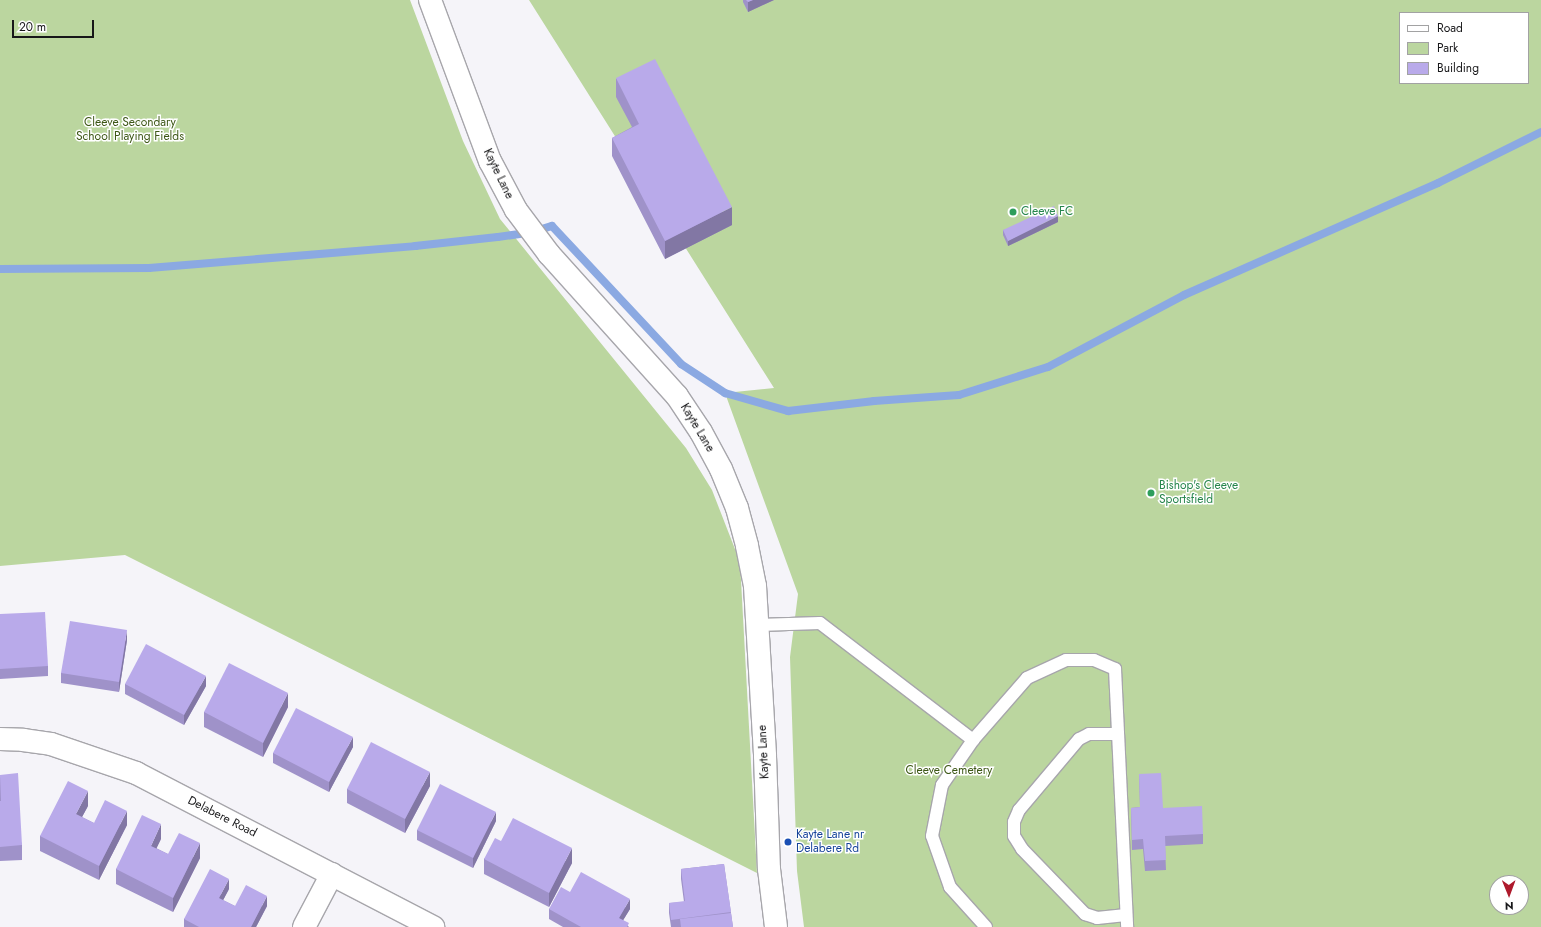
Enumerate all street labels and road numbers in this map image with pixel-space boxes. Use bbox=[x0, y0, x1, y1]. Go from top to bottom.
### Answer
street label: Kayte Lane bbox=[480, 147, 516, 201]
street label: Kayte Lane bbox=[677, 401, 717, 455]
street label: Kayte Lane bbox=[755, 725, 773, 779]
street label: Delabere Road bbox=[185, 793, 259, 841]

